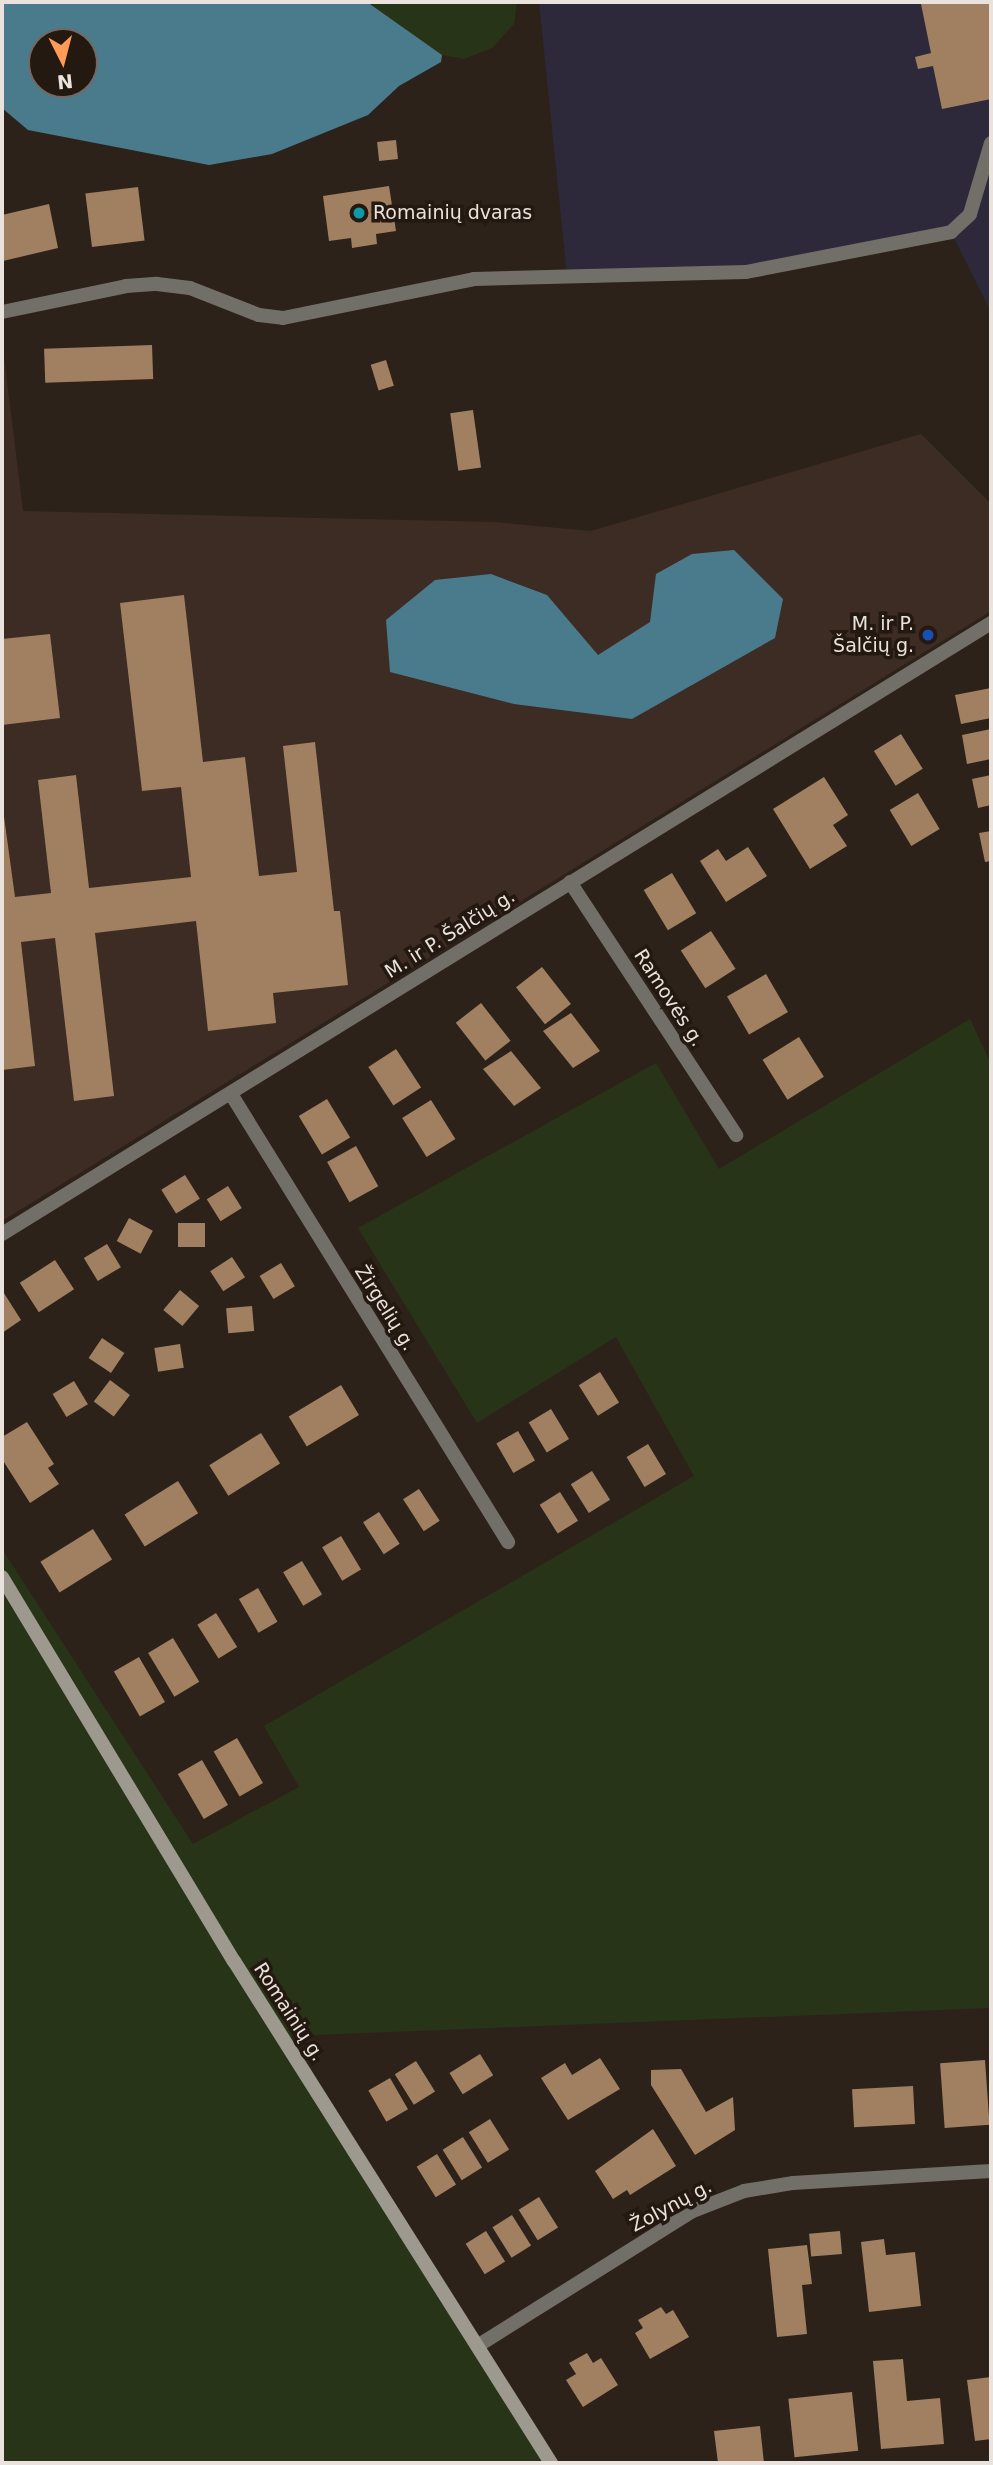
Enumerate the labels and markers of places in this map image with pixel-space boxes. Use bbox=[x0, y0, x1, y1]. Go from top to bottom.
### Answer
place label: Romainių dvaras bbox=[373, 202, 532, 224]
marker: Romainių dvaras bbox=[351, 205, 367, 221]
place label: M. ir P. Šalčių g. bbox=[833, 613, 914, 657]
marker: M. ir P. Šalčių g. bbox=[920, 627, 936, 643]

